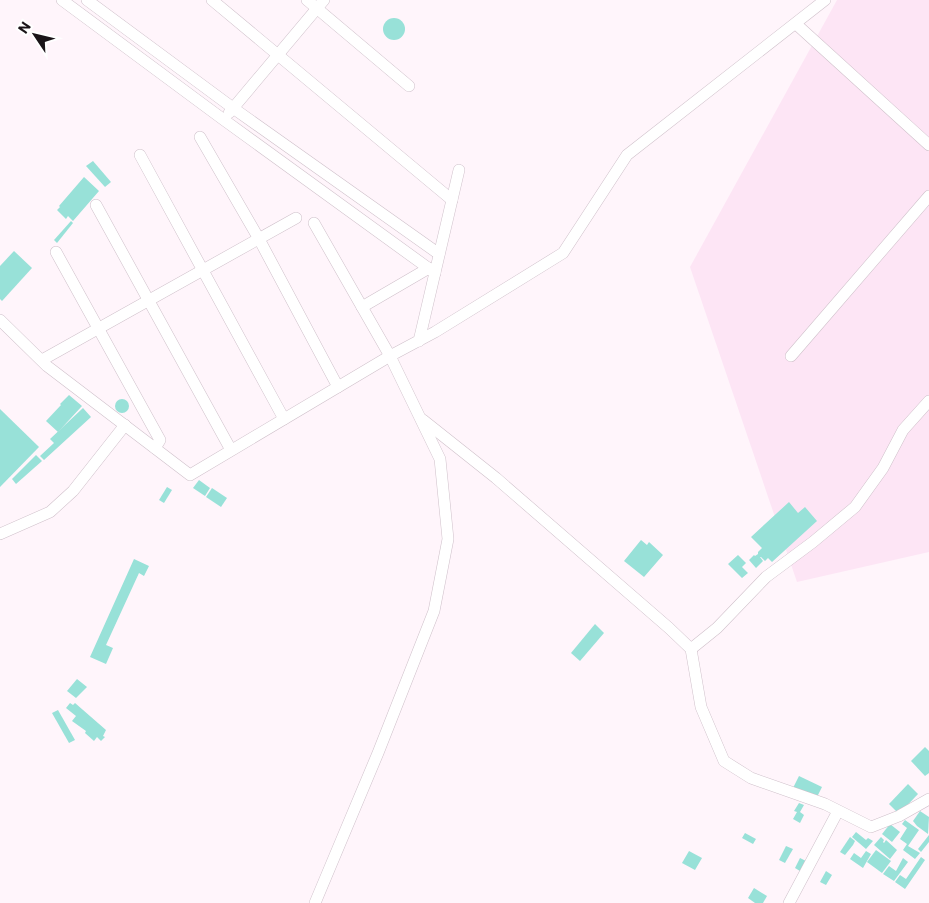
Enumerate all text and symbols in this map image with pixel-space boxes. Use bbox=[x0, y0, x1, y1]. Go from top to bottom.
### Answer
north arrow bbox=[10, 10, 60, 60]
text: N bbox=[14, 18, 34, 36]

